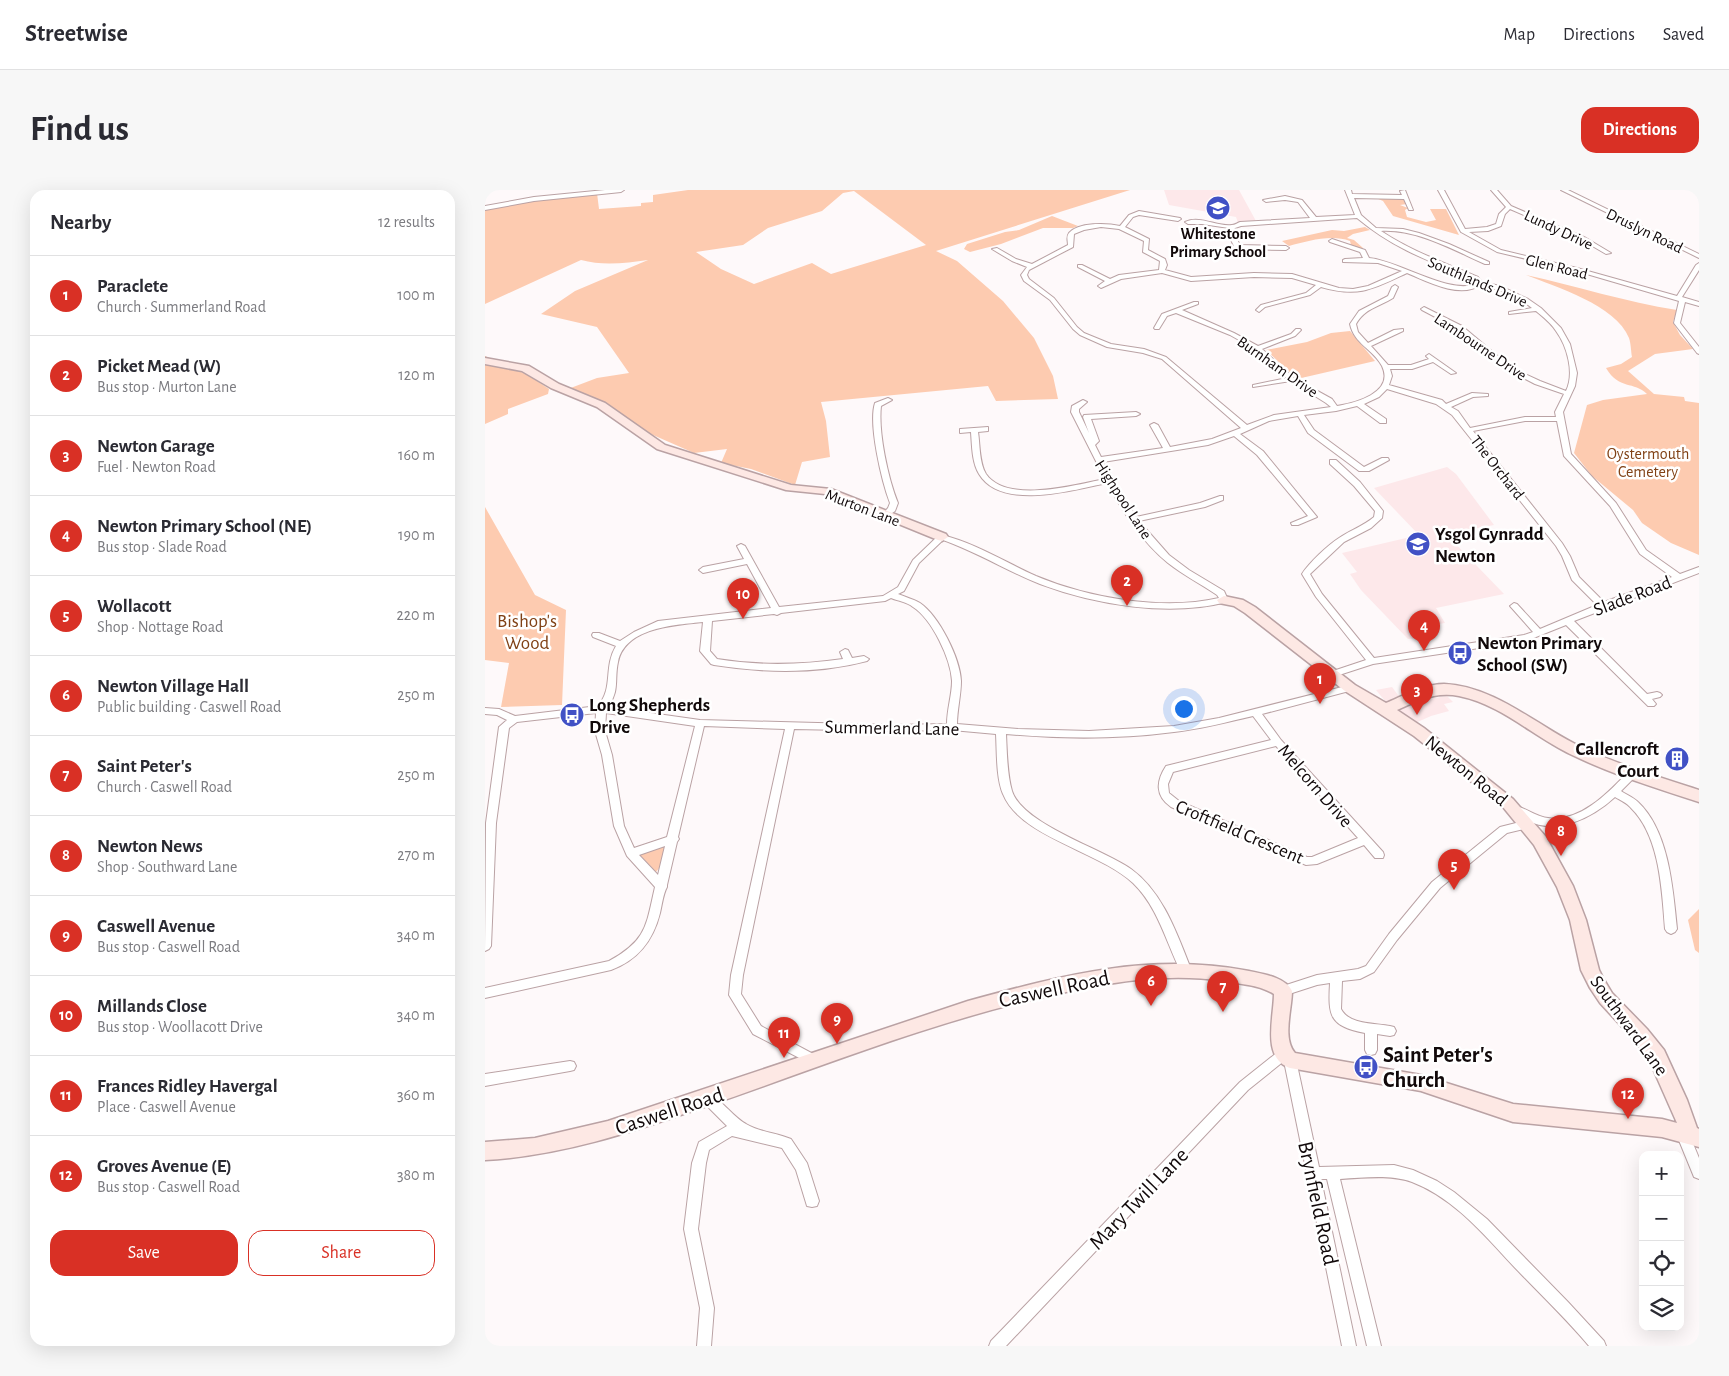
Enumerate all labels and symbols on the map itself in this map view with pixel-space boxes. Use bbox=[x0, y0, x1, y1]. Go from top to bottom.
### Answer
school or university icon: Whitestone Primary School bbox=[1205, 195, 1231, 221]
street label: Druslyn Road bbox=[1603, 205, 1685, 257]
street label: Lundy Drive bbox=[1521, 207, 1595, 254]
place label: Whitestone Primary School bbox=[1170, 226, 1266, 261]
street label: Glen Road bbox=[1524, 252, 1590, 282]
street label: Southlands Drive bbox=[1426, 254, 1530, 310]
street label: Lambourne Drive bbox=[1431, 310, 1529, 384]
street label: Burnham Drive bbox=[1234, 333, 1321, 400]
street label: The Orchard bbox=[1467, 433, 1527, 503]
park label: Oystermouth Cemetery bbox=[1607, 446, 1689, 481]
street label: Highpool Lane bbox=[1092, 457, 1155, 542]
street label: Murton Lane bbox=[823, 486, 902, 529]
place label: Ysgol Gynradd Newton bbox=[1435, 525, 1544, 566]
school or university icon: Ysgol Gynradd Newton bbox=[1405, 531, 1431, 557]
pin: 2 bbox=[1111, 565, 1143, 606]
street label: Slade Road bbox=[1591, 573, 1674, 620]
pin: 10 bbox=[727, 578, 759, 619]
pin: 4 bbox=[1408, 610, 1440, 651]
park label: Bishop's Wood bbox=[497, 612, 557, 653]
place label: Newton Primary School (SW) bbox=[1477, 634, 1603, 675]
bus stop icon: Newton Primary School (SW) bbox=[1447, 640, 1473, 666]
pin: 1 bbox=[1304, 663, 1336, 704]
pin: 3 bbox=[1401, 674, 1433, 715]
place label: Long Shepherds Drive bbox=[589, 696, 710, 737]
your location bbox=[1171, 696, 1197, 722]
bus stop icon: Long Shepherds Drive bbox=[559, 702, 585, 728]
street label: Summerland Lane bbox=[824, 718, 959, 739]
street label: Newton Road bbox=[1421, 732, 1511, 810]
place label: Callencroft Court bbox=[1576, 740, 1660, 781]
street label: Melcorn Drive bbox=[1274, 741, 1356, 831]
building icon: Callencroft Court bbox=[1664, 746, 1690, 772]
street label: Croftfield Crescent bbox=[1173, 797, 1306, 868]
pin: 8 bbox=[1545, 815, 1577, 856]
pin: 5 bbox=[1438, 849, 1470, 890]
pin: 6 bbox=[1135, 965, 1167, 1006]
street label: Caswell Road bbox=[997, 967, 1112, 1011]
pin: 7 bbox=[1207, 971, 1239, 1012]
street label: Southward Lane bbox=[1586, 972, 1671, 1079]
pin: 9 bbox=[821, 1003, 853, 1044]
pin: 11 bbox=[768, 1017, 800, 1058]
place label: Saint Peter's Church bbox=[1383, 1044, 1493, 1091]
bus stop icon: Saint Peter's Church bbox=[1353, 1054, 1379, 1080]
pin: 12 bbox=[1612, 1078, 1644, 1119]
street label: Caswell Road bbox=[612, 1083, 726, 1139]
street label: Brynfield Road bbox=[1294, 1139, 1342, 1267]
street label: Mary Twill Lane bbox=[1085, 1144, 1192, 1254]

